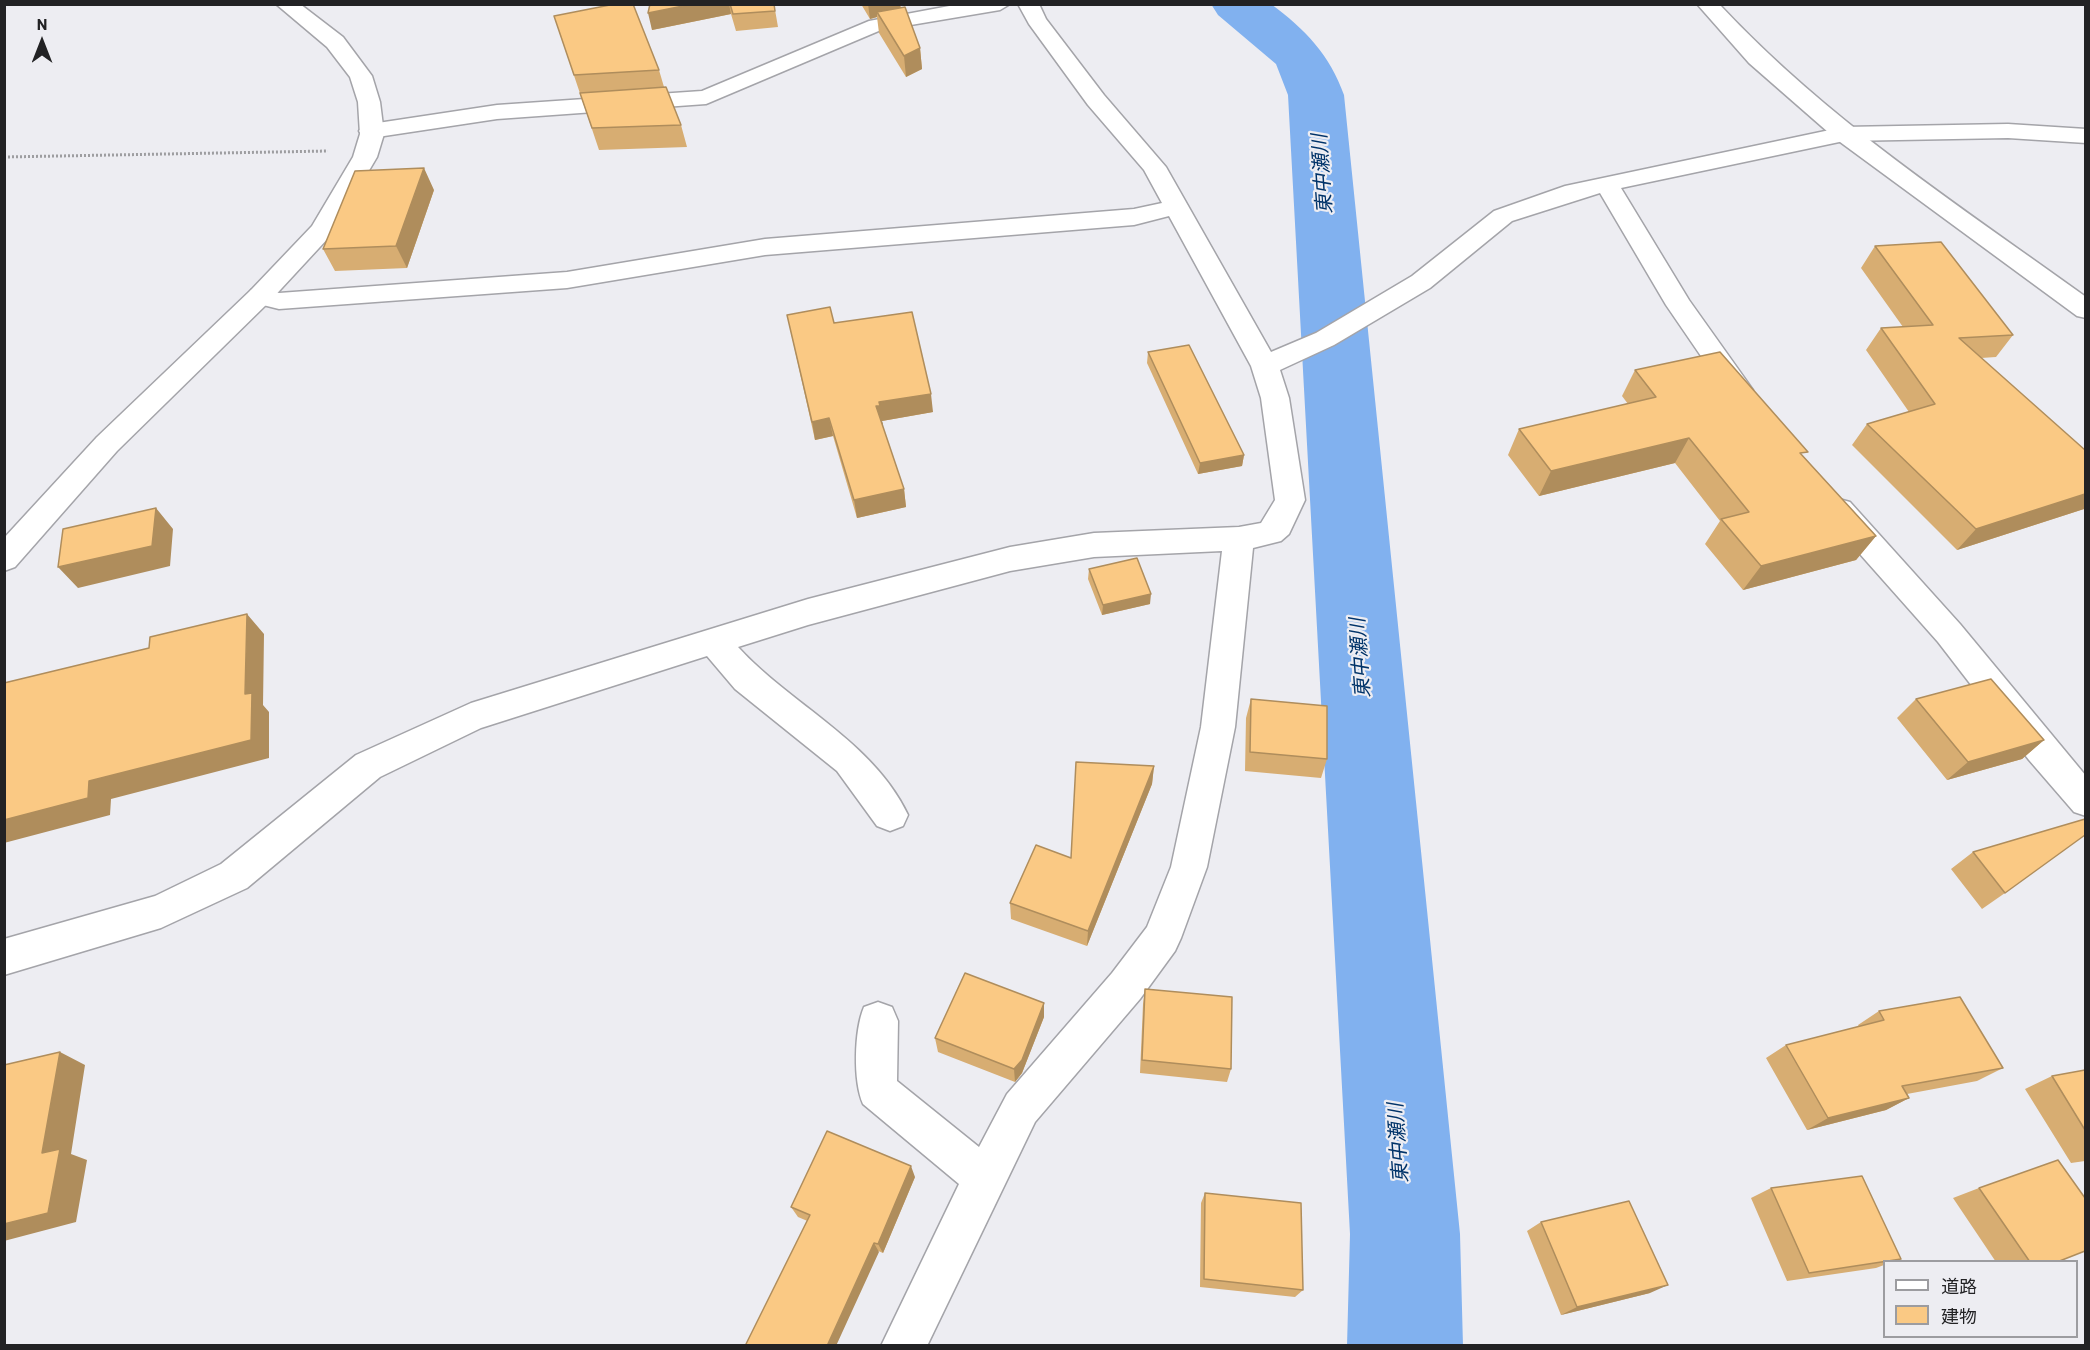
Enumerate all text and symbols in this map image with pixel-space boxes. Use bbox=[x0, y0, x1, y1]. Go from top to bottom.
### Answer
north arrow bbox=[12, 12, 72, 72]
text: N bbox=[37, 14, 47, 33]
water label: 東中瀬川 bbox=[1307, 133, 1337, 215]
water label: 東中瀬川 bbox=[1345, 617, 1375, 699]
water label: 東中瀬川 bbox=[1383, 1102, 1413, 1184]
legend bbox=[1883, 1260, 2078, 1338]
text: 道路 bbox=[1941, 1275, 1977, 1297]
text: 建物 bbox=[1941, 1305, 1977, 1327]

